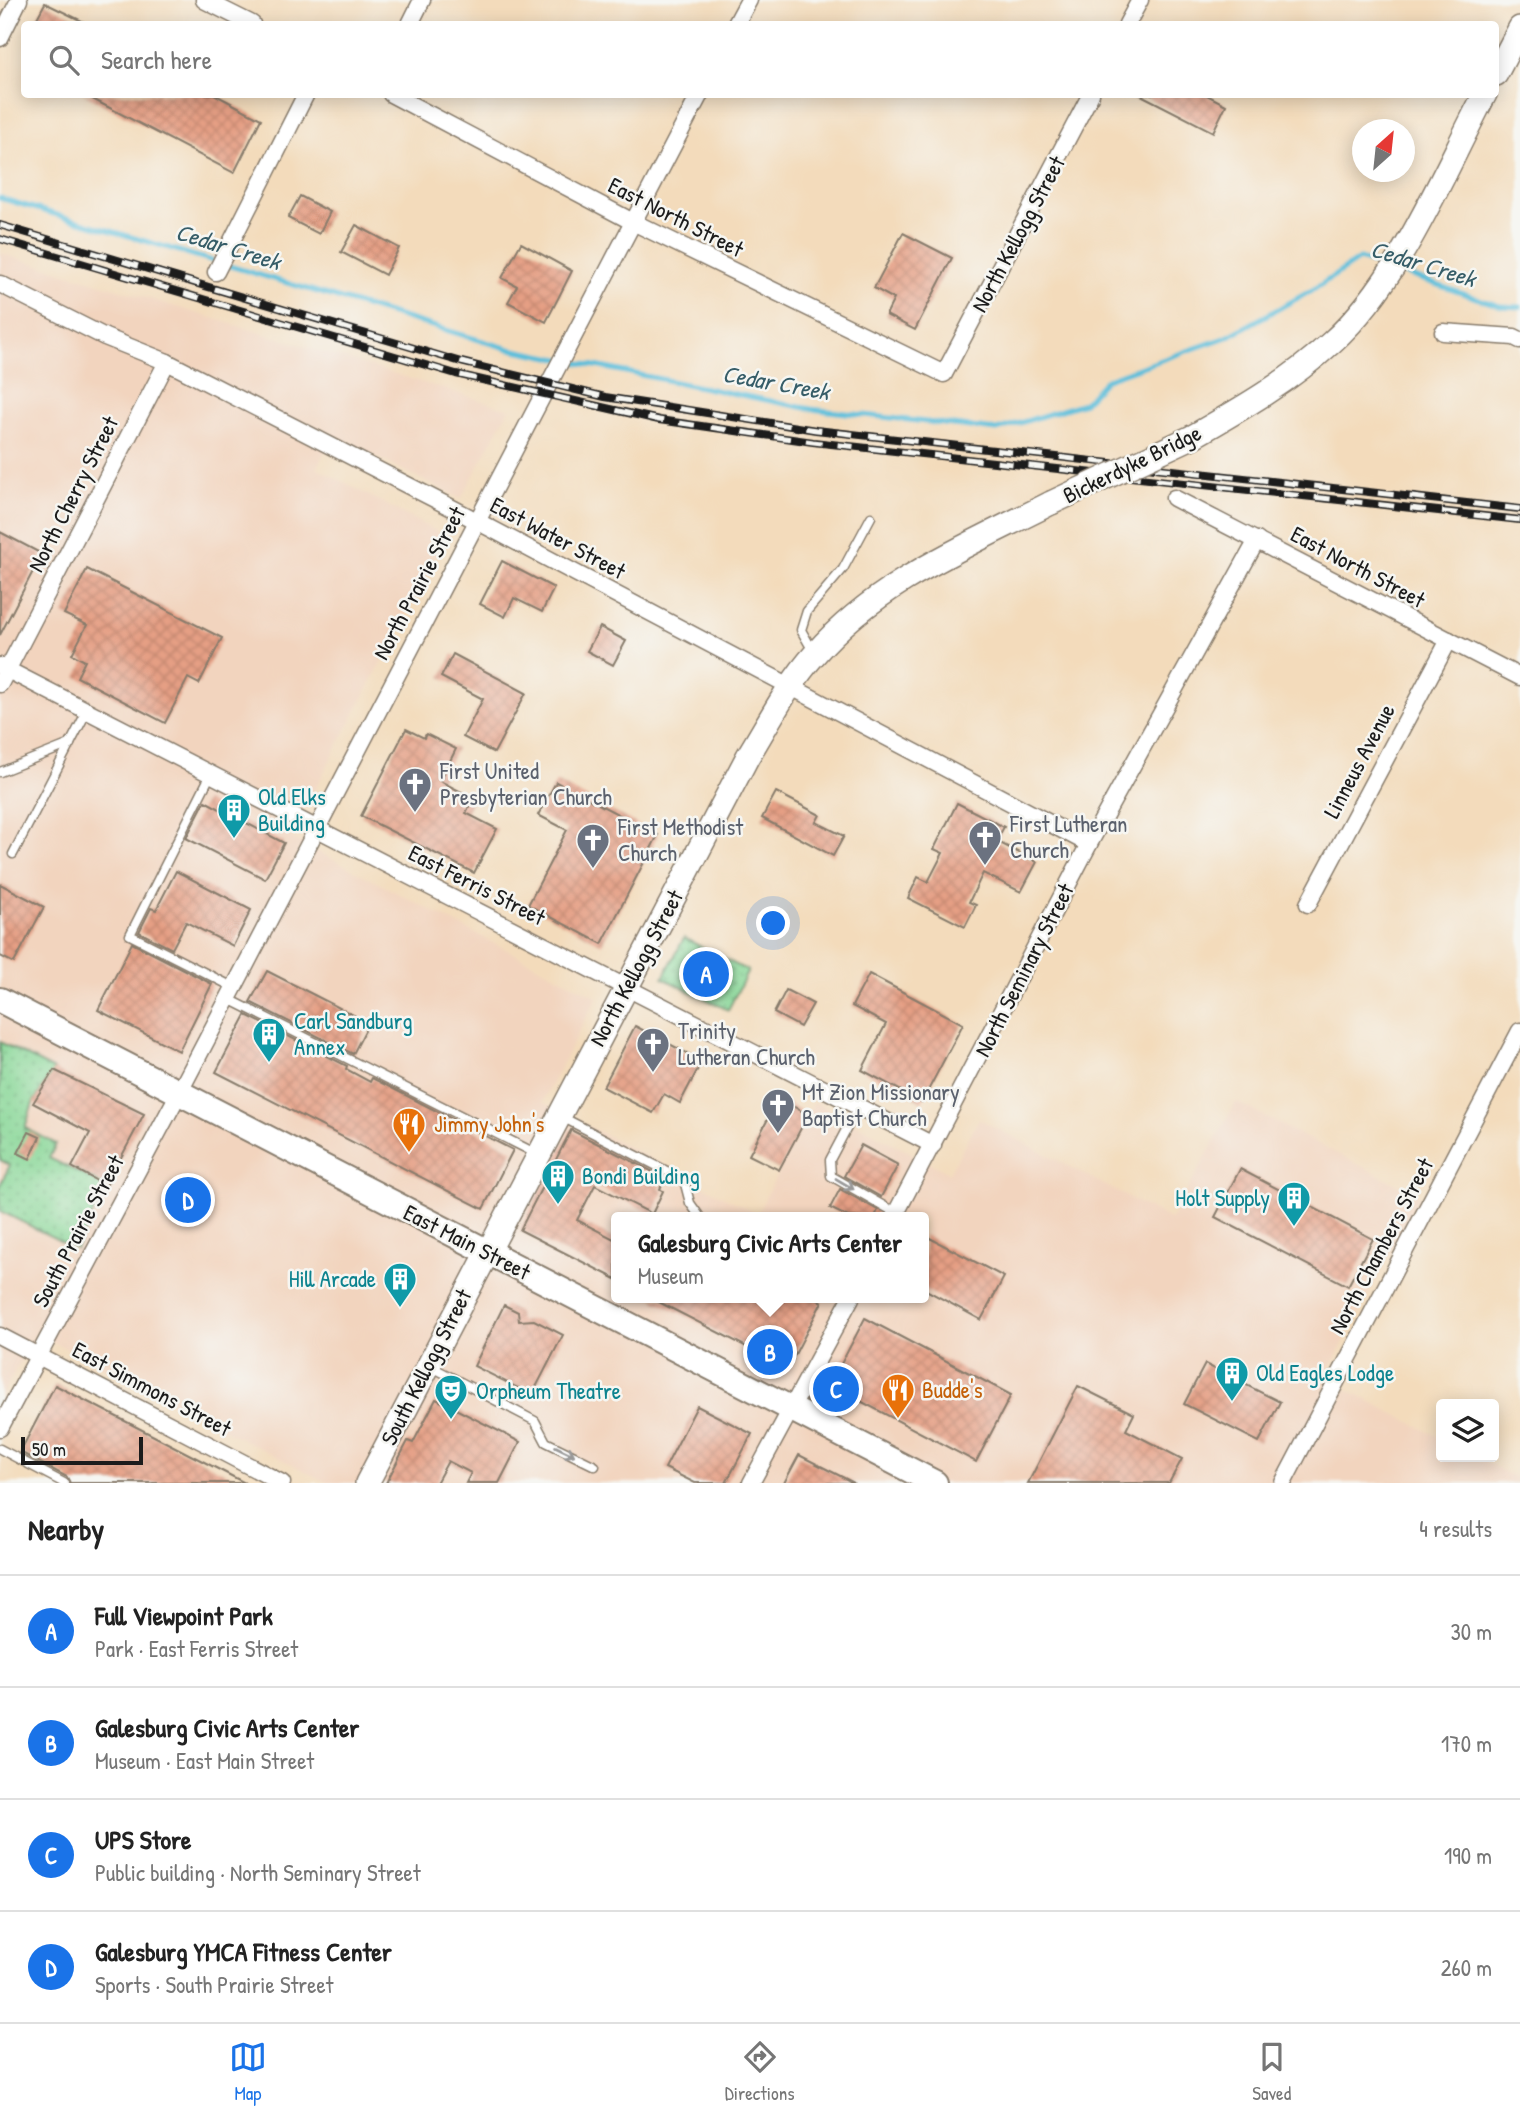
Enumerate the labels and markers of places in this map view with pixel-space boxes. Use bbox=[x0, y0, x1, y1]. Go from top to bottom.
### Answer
place label: First United Presbyterian Church bbox=[439, 755, 612, 812]
church icon: First United Presbyterian Church bbox=[396, 765, 434, 814]
place label: Old Elks Building bbox=[258, 781, 326, 838]
building icon: Old Elks Building bbox=[215, 791, 253, 840]
place label: First Lutheran Church bbox=[1009, 808, 1127, 865]
place label: First Methodist Church bbox=[617, 811, 744, 868]
church icon: First Lutheran Church bbox=[966, 818, 1004, 867]
church icon: First Methodist Church bbox=[574, 821, 612, 870]
pin: A bbox=[683, 948, 729, 1000]
place label: Carl Sandburg Annex bbox=[294, 1005, 413, 1062]
building icon: Carl Sandburg Annex bbox=[250, 1015, 288, 1064]
place label: Trinity Lutheran Church bbox=[678, 1015, 815, 1072]
church icon: Trinity Lutheran Church bbox=[634, 1025, 672, 1074]
place label: Mt Zion Missionary Baptist Church bbox=[802, 1076, 960, 1133]
church icon: Mt Zion Missionary Baptist Church bbox=[759, 1086, 797, 1135]
restaurant icon: Jimmy John's bbox=[390, 1105, 428, 1154]
place label: Jimmy John's bbox=[434, 1108, 545, 1139]
building icon: Bondi Building bbox=[539, 1157, 577, 1206]
place label: Bondi Building bbox=[582, 1160, 700, 1191]
pin: D bbox=[165, 1174, 211, 1226]
building icon: Holt Supply bbox=[1275, 1179, 1313, 1228]
place label: Holt Supply bbox=[1175, 1182, 1270, 1213]
building icon: Hill Arcade bbox=[381, 1260, 419, 1309]
place label: Hill Arcade bbox=[289, 1263, 376, 1294]
pin: B bbox=[747, 1326, 793, 1378]
building icon: Old Eagles Lodge bbox=[1213, 1354, 1251, 1403]
place label: Old Eagles Lodge bbox=[1256, 1357, 1394, 1388]
pin: C bbox=[813, 1363, 859, 1415]
restaurant icon: Budde's bbox=[879, 1371, 917, 1420]
theatre icon: Orpheum Theatre bbox=[432, 1372, 470, 1421]
place label: Budde's bbox=[922, 1374, 983, 1405]
place label: Orpheum Theatre bbox=[476, 1375, 621, 1406]

